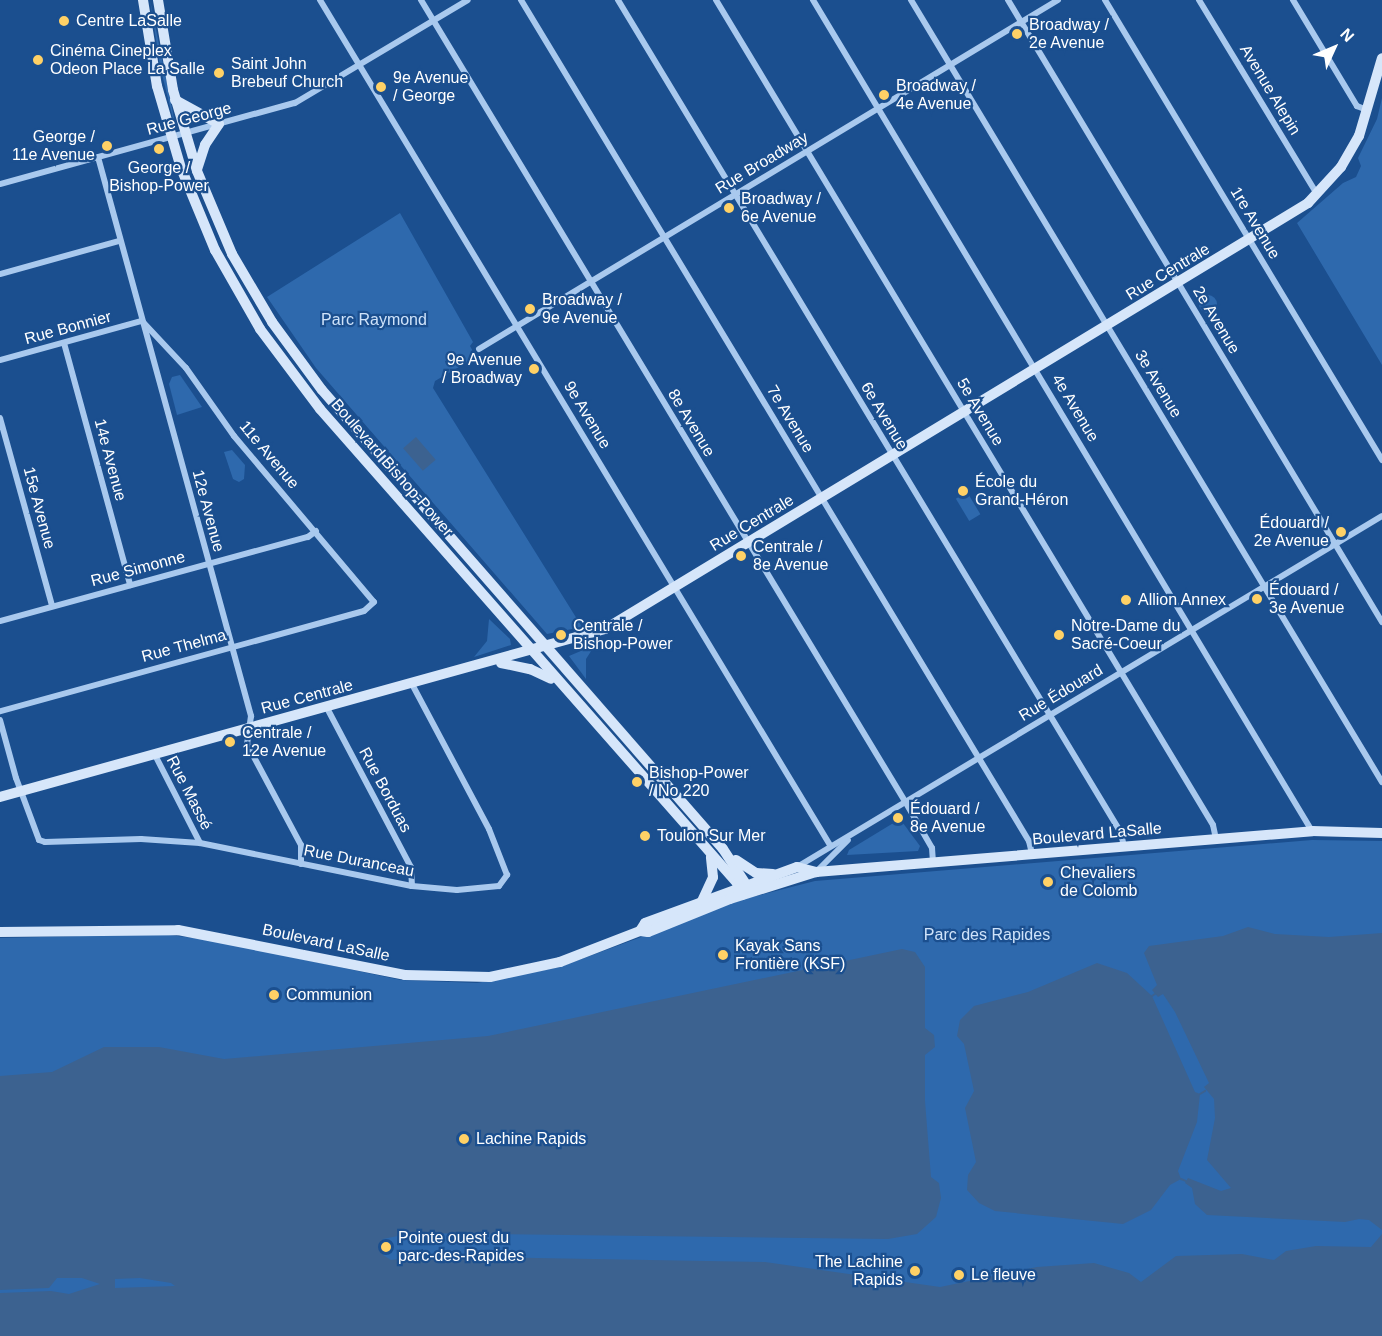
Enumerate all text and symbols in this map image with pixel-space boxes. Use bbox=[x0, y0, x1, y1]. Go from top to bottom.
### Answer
place label: Centre LaSalle bbox=[76, 11, 182, 31]
marker: Centre LaSalle bbox=[57, 14, 71, 28]
place label: Broadway / 2e Avenue bbox=[1029, 15, 1109, 53]
north arrow bbox=[1304, 18, 1364, 78]
text: N bbox=[1337, 25, 1357, 45]
marker: Broadway / 2e Avenue bbox=[1010, 27, 1024, 41]
place label: Cinéma Cineplex Odeon Place La Salle bbox=[50, 41, 205, 79]
street label: Avenue Alepin bbox=[1235, 41, 1305, 139]
marker: Cinéma Cineplex Odeon Place La Salle bbox=[31, 53, 45, 67]
place label: Saint John Brebeuf Church bbox=[231, 54, 343, 92]
marker: Saint John Brebeuf Church bbox=[212, 66, 226, 80]
place label: 9e Avenue / George bbox=[393, 68, 469, 106]
place label: Broadway / 4e Avenue bbox=[896, 76, 976, 114]
marker: 9e Avenue / George bbox=[374, 80, 388, 94]
marker: Broadway / 4e Avenue bbox=[877, 88, 891, 102]
street label: Rue George bbox=[144, 98, 234, 140]
place label: George / 11e Avenue bbox=[11, 127, 95, 165]
street label: Rue Broadway bbox=[712, 128, 812, 198]
marker: George / 11e Avenue bbox=[100, 139, 114, 153]
marker: George / Bishop-Power bbox=[152, 142, 166, 156]
place label: George / Bishop-Power bbox=[109, 158, 209, 196]
street label: 1re Avenue bbox=[1226, 183, 1284, 263]
place label: Broadway / 6e Avenue bbox=[741, 189, 821, 227]
marker: Broadway / 6e Avenue bbox=[722, 201, 736, 215]
street label: Rue Centrale bbox=[1123, 239, 1213, 305]
street label: 2e Avenue bbox=[1188, 282, 1244, 358]
place label: Broadway / 9e Avenue bbox=[542, 290, 622, 328]
marker: Broadway / 9e Avenue bbox=[523, 302, 537, 316]
street label: Rue Bonnier bbox=[23, 307, 113, 349]
park label: Parc Raymond bbox=[321, 310, 427, 330]
street label: 3e Avenue bbox=[1130, 346, 1186, 422]
place label: 9e Avenue / Broadway bbox=[442, 350, 522, 388]
marker: 9e Avenue / Broadway bbox=[527, 362, 541, 376]
street label: 4e Avenue bbox=[1047, 370, 1103, 446]
street label: 5e Avenue bbox=[952, 374, 1008, 450]
street label: 9e Avenue bbox=[559, 377, 615, 453]
street label: 6e Avenue bbox=[856, 378, 912, 454]
street label: 7e Avenue bbox=[762, 381, 818, 457]
street label: 8e Avenue bbox=[663, 385, 719, 461]
street label: Boulevard Bishop-Power bbox=[327, 395, 457, 541]
street label: 14e Avenue bbox=[90, 416, 130, 504]
street label: 11e Avenue bbox=[235, 417, 303, 493]
street label: 15e Avenue bbox=[19, 464, 59, 552]
street label: 12e Avenue bbox=[188, 467, 228, 555]
place label: École du Grand-Héron bbox=[975, 472, 1068, 510]
marker: École du Grand-Héron bbox=[956, 484, 970, 498]
street label: Rue Centrale bbox=[707, 490, 797, 556]
place label: Édouard / 2e Avenue bbox=[1253, 513, 1329, 551]
marker: Édouard / 2e Avenue bbox=[1334, 525, 1348, 539]
place label: Centrale / 8e Avenue bbox=[753, 537, 829, 575]
street label: Rue Simonne bbox=[89, 547, 187, 591]
marker: Centrale / 8e Avenue bbox=[734, 549, 748, 563]
place label: Édouard / 3e Avenue bbox=[1269, 580, 1345, 618]
place label: Allion Annex bbox=[1138, 590, 1227, 610]
marker: Édouard / 3e Avenue bbox=[1250, 592, 1264, 606]
marker: Allion Annex bbox=[1119, 593, 1133, 607]
place label: Centrale / Bishop-Power bbox=[573, 616, 673, 654]
place label: Notre-Dame du Sacré-Coeur bbox=[1071, 616, 1180, 654]
street label: Rue Thelma bbox=[139, 625, 229, 667]
marker: Centrale / Bishop-Power bbox=[554, 628, 568, 642]
marker: Notre-Dame du Sacré-Coeur bbox=[1052, 628, 1066, 642]
street label: Rue Édouard bbox=[1016, 660, 1106, 726]
street label: Rue Centrale bbox=[259, 676, 355, 718]
place label: Centrale / 12e Avenue bbox=[242, 723, 327, 761]
marker: Centrale / 12e Avenue bbox=[223, 735, 237, 749]
street label: Rue Borduas bbox=[355, 744, 415, 836]
street label: Rue Massé bbox=[162, 753, 216, 833]
place label: Bishop-Power / No 220 bbox=[649, 763, 749, 801]
marker: Bishop-Power / No 220 bbox=[630, 775, 644, 789]
place label: Édouard / 8e Avenue bbox=[910, 799, 986, 837]
marker: Édouard / 8e Avenue bbox=[891, 811, 905, 825]
street label: Boulevard LaSalle bbox=[1031, 819, 1163, 849]
place label: Toulon Sur Mer bbox=[657, 826, 765, 846]
marker: Toulon Sur Mer bbox=[638, 829, 652, 843]
street label: Rue Duranceau bbox=[302, 841, 416, 881]
place label: Chevaliers de Colomb bbox=[1060, 863, 1137, 901]
marker: Chevaliers de Colomb bbox=[1041, 875, 1055, 889]
street label: Boulevard LaSalle bbox=[260, 920, 392, 966]
park label: Parc des Rapides bbox=[924, 925, 1050, 945]
place label: Kayak Sans Frontière (KSF) bbox=[735, 936, 845, 974]
marker: Kayak Sans Frontière (KSF) bbox=[716, 948, 730, 962]
place label: Communion bbox=[286, 985, 372, 1005]
marker: Communion bbox=[267, 988, 281, 1002]
place label: Lachine Rapids bbox=[476, 1129, 586, 1149]
marker: Lachine Rapids bbox=[457, 1132, 471, 1146]
place label: Pointe ouest du parc-des-Rapides bbox=[398, 1228, 524, 1266]
marker: Pointe ouest du parc-des-Rapides bbox=[379, 1240, 393, 1254]
place label: The Lachine Rapids bbox=[815, 1252, 903, 1290]
marker: The Lachine Rapids bbox=[908, 1264, 922, 1278]
place label: Le fleuve bbox=[971, 1265, 1036, 1285]
marker: Le fleuve bbox=[952, 1268, 966, 1282]

